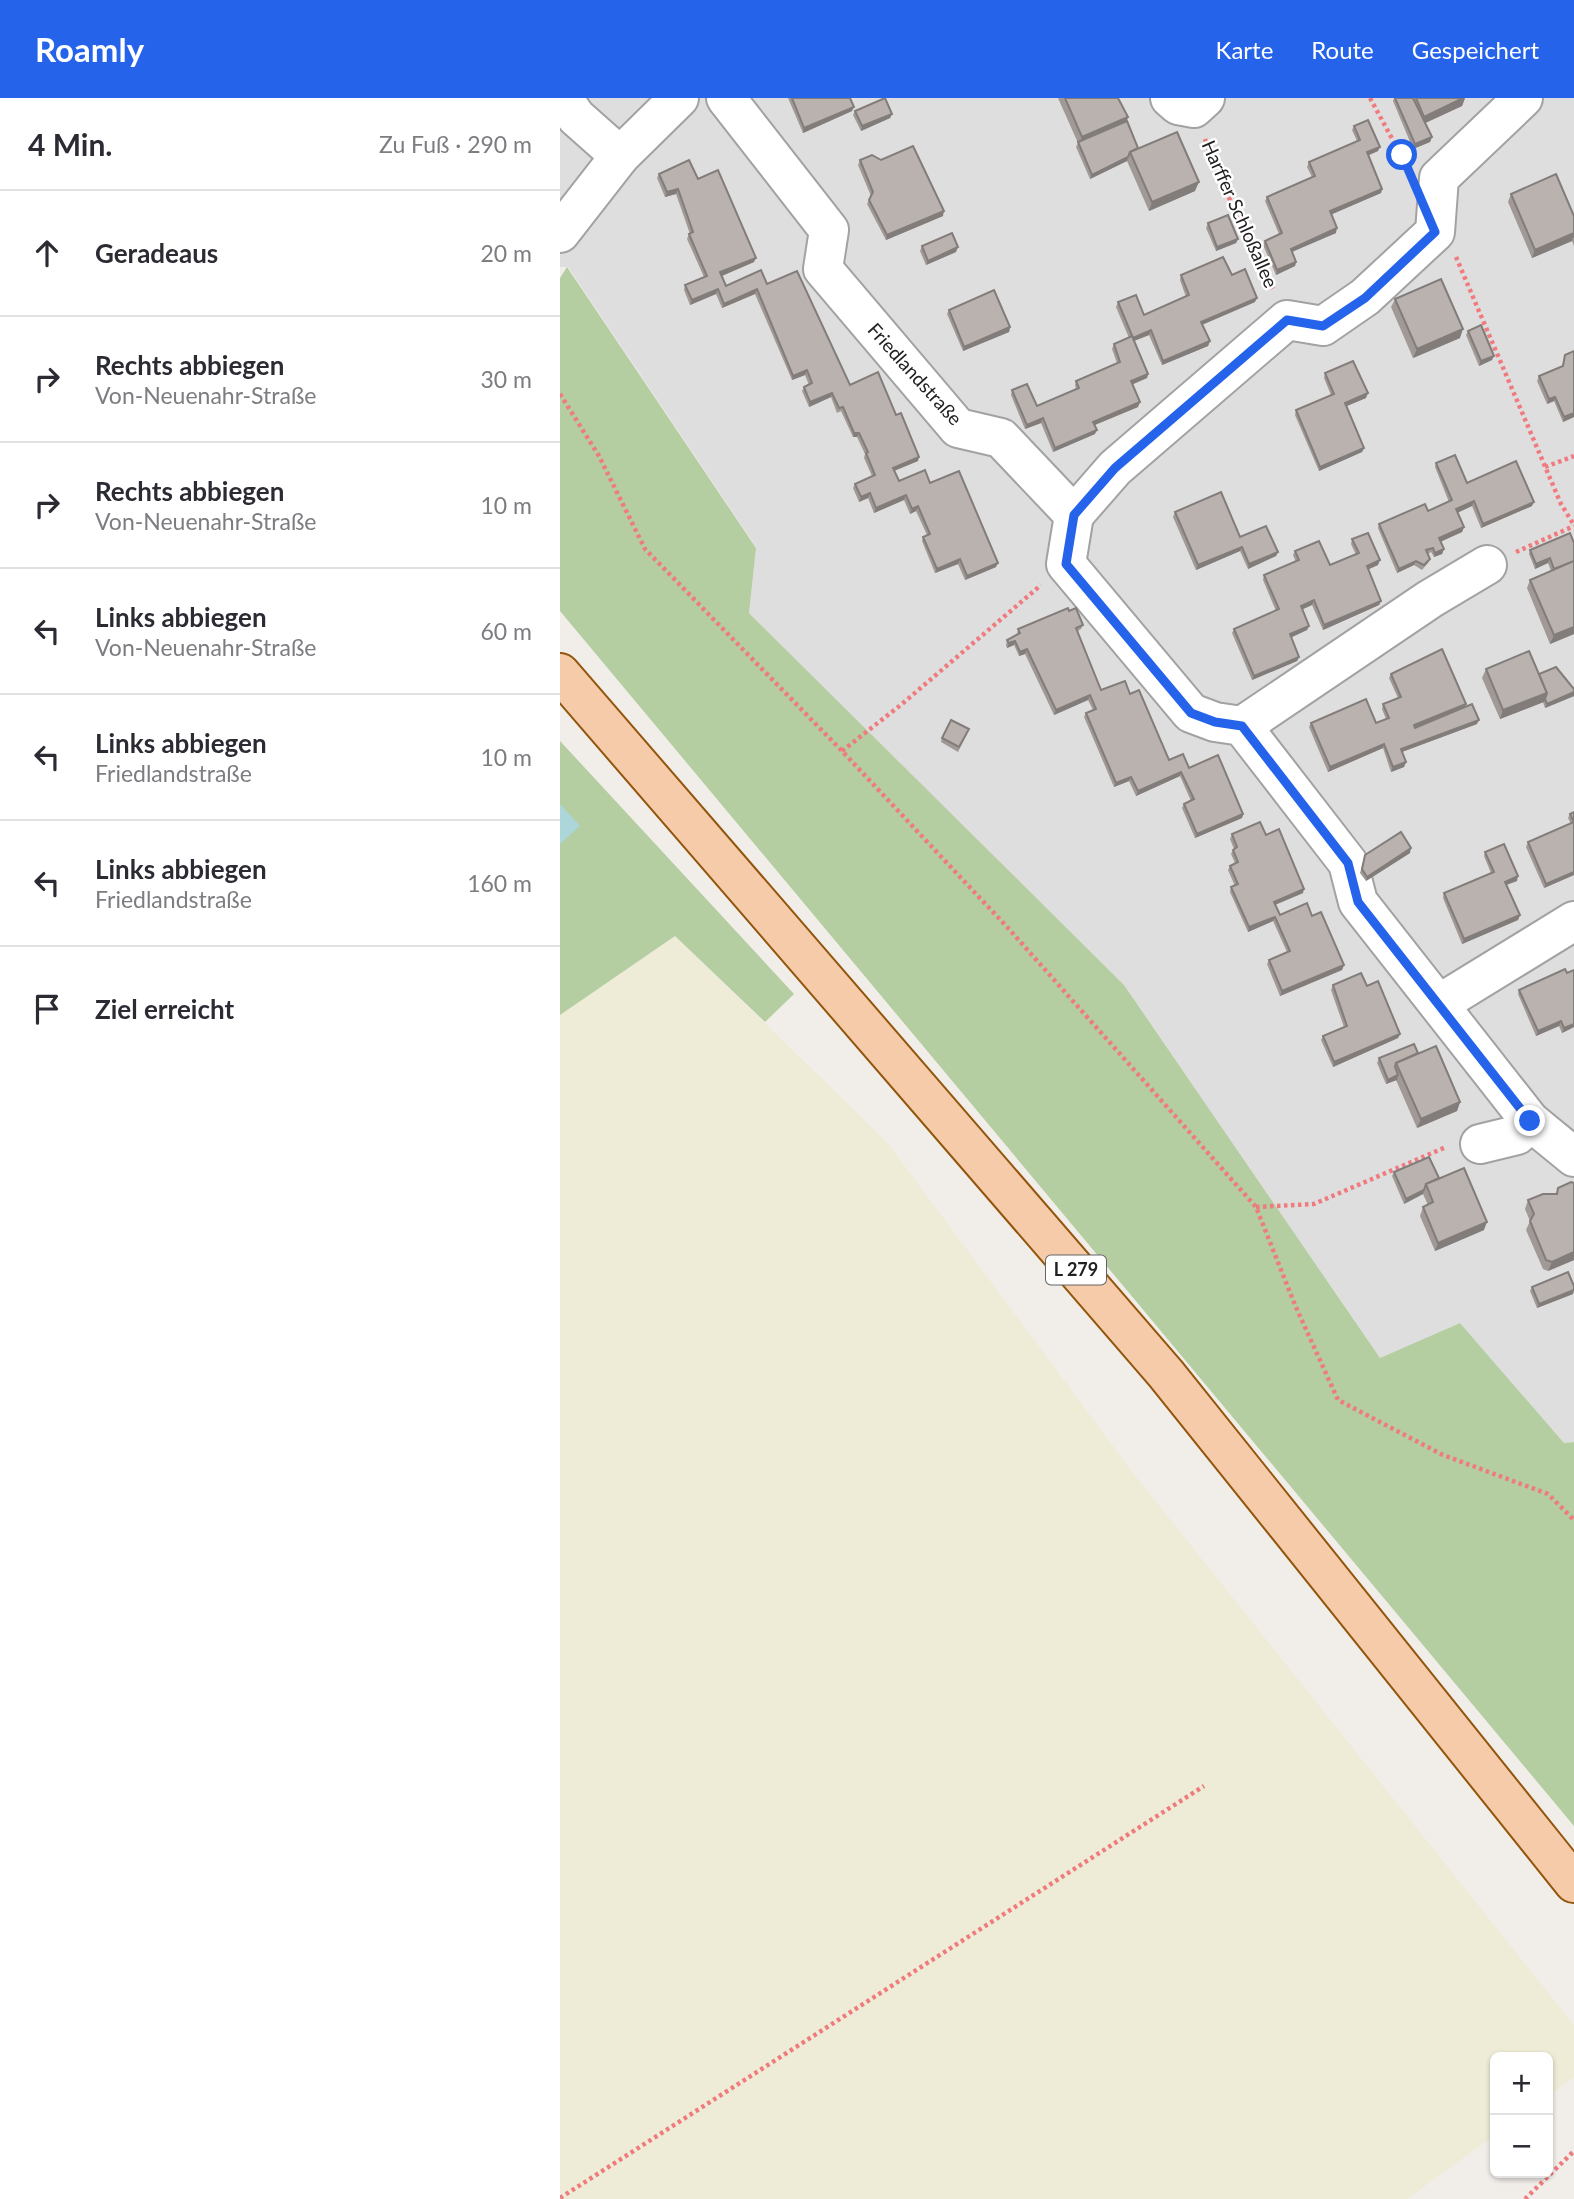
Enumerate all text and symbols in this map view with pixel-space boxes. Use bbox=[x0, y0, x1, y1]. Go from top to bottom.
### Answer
text: Roamly bbox=[35, 29, 144, 69]
text: Karte bbox=[1216, 35, 1273, 64]
text: Route bbox=[1311, 35, 1374, 64]
text: Gespeichert bbox=[1412, 35, 1539, 64]
text: 4 Min. bbox=[28, 126, 113, 162]
text: Zu Fuß · 290 m bbox=[379, 130, 532, 158]
street label: Harffer Schloßallee bbox=[1198, 136, 1283, 291]
route start bbox=[1386, 139, 1417, 170]
icon: ahead bbox=[28, 234, 66, 272]
text: Geradeaus bbox=[95, 237, 218, 269]
text: 20 m bbox=[481, 239, 532, 267]
street label: Friedlandstraße bbox=[863, 318, 967, 429]
text: Rechts abbiegen bbox=[95, 349, 284, 381]
icon: right bbox=[28, 360, 66, 398]
text: 30 m bbox=[481, 365, 532, 393]
text: Von-Neuenahr-Straße bbox=[95, 381, 316, 409]
text: Rechts abbiegen bbox=[95, 475, 284, 507]
icon: right bbox=[28, 486, 66, 524]
text: 10 m bbox=[481, 491, 532, 519]
text: Von-Neuenahr-Straße bbox=[95, 507, 316, 535]
text: Links abbiegen bbox=[95, 601, 267, 633]
icon: left bbox=[28, 612, 66, 650]
text: 60 m bbox=[481, 617, 532, 645]
text: Von-Neuenahr-Straße bbox=[95, 633, 316, 661]
text: Links abbiegen bbox=[95, 727, 267, 759]
icon: left bbox=[28, 738, 66, 776]
text: 10 m bbox=[481, 743, 532, 771]
text: Friedlandstraße bbox=[95, 759, 252, 787]
text: Links abbiegen bbox=[95, 853, 267, 885]
icon: left bbox=[28, 864, 66, 902]
text: 160 m bbox=[467, 869, 532, 897]
text: Friedlandstraße bbox=[95, 885, 252, 913]
icon: arrive bbox=[28, 990, 66, 1028]
text: Ziel erreicht bbox=[95, 993, 234, 1025]
route end bbox=[1514, 1105, 1545, 1136]
road number: L 279 bbox=[1046, 1255, 1106, 1284]
map controls bbox=[1490, 2052, 1553, 2178]
button: + bbox=[1490, 2052, 1553, 2115]
button: − bbox=[1490, 2115, 1553, 2178]

